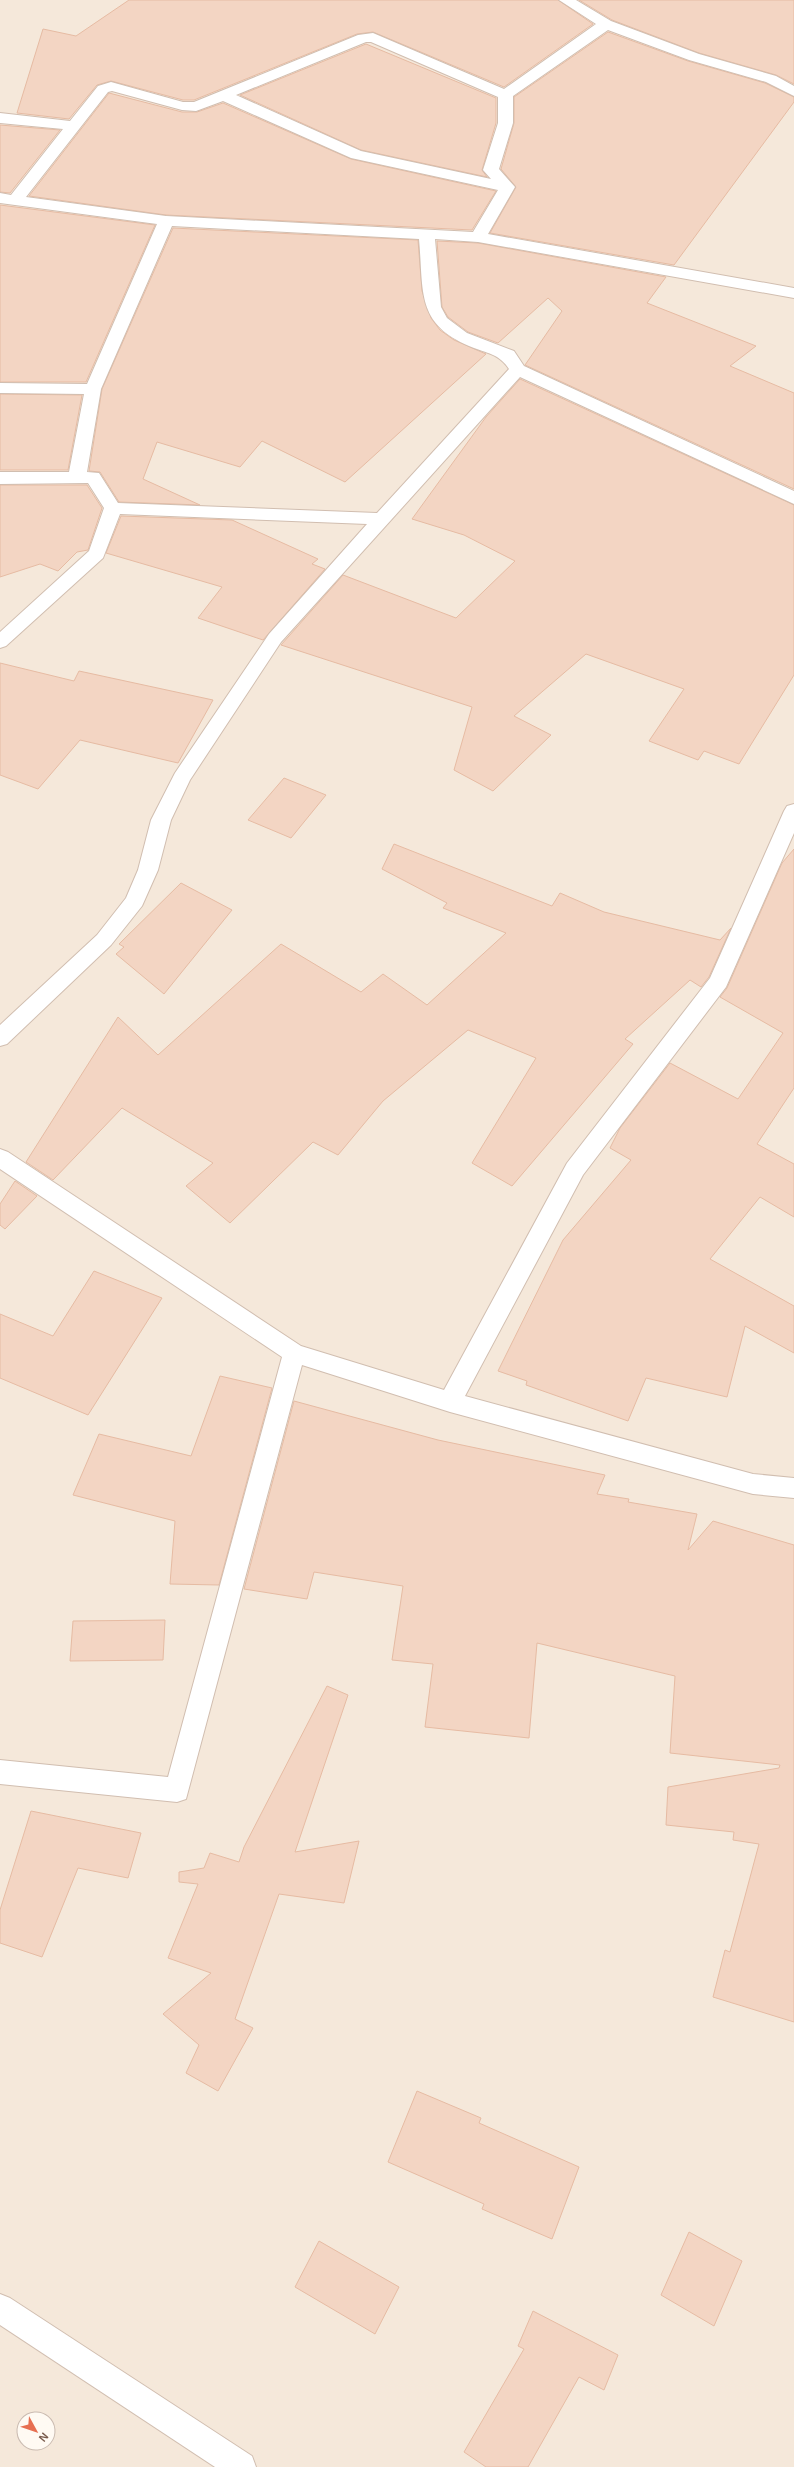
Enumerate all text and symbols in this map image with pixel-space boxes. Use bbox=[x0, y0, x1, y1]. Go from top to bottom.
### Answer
north arrow bbox=[16, 2411, 56, 2451]
text: N bbox=[36, 2431, 51, 2444]

